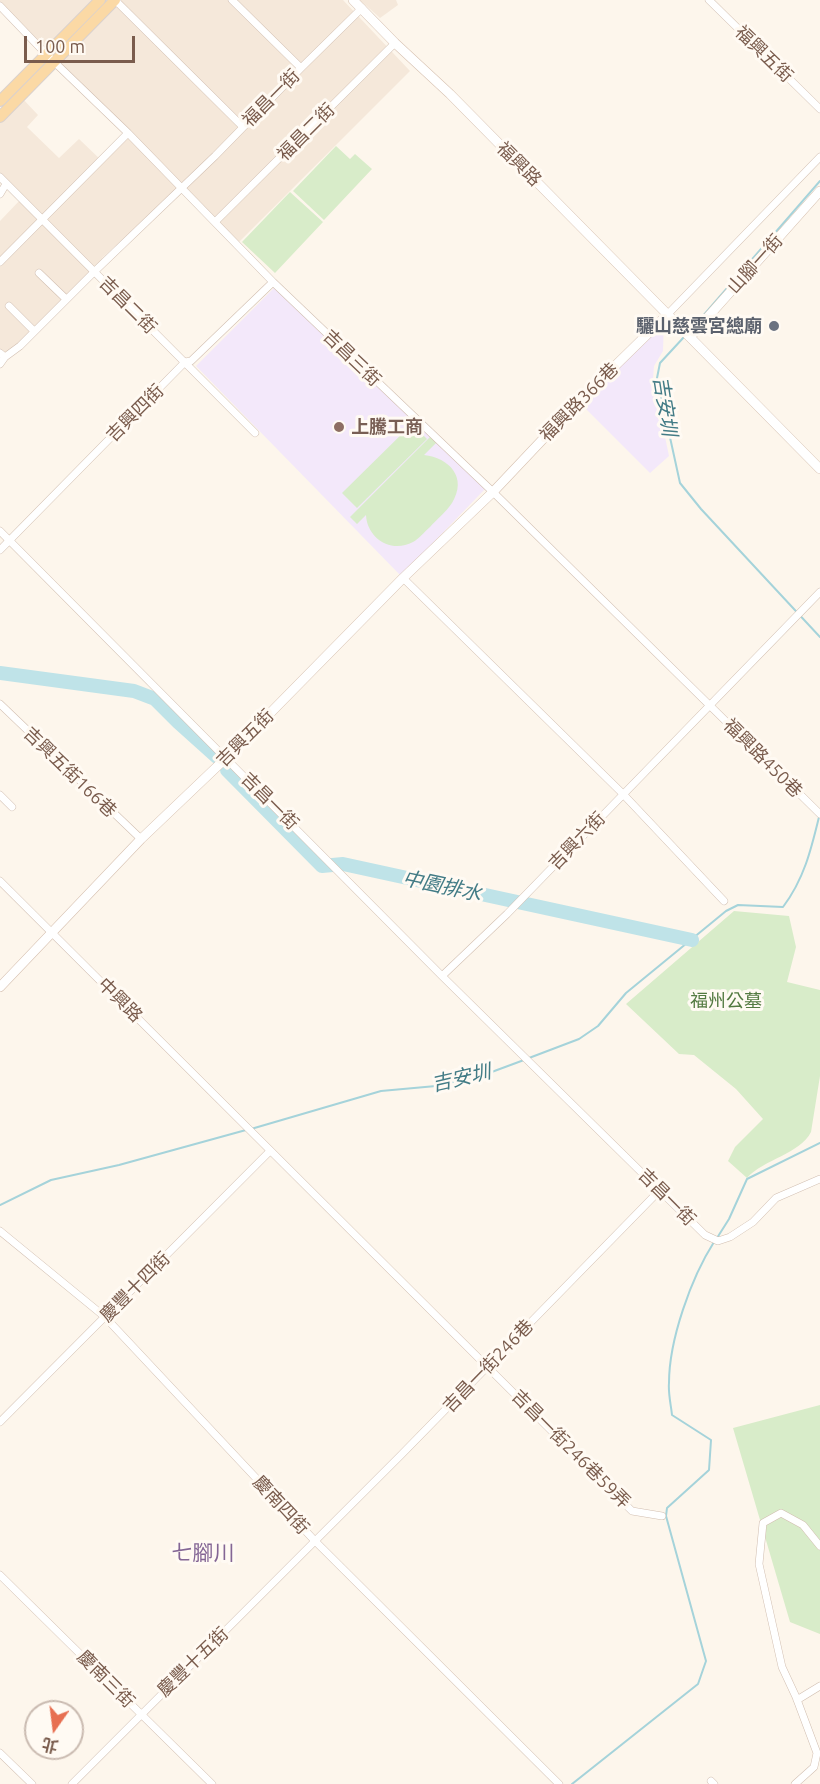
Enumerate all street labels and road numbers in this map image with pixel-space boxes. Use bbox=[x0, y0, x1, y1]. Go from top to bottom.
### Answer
street label: 福興五街 bbox=[731, 21, 797, 87]
street label: 福昌一街 bbox=[238, 65, 304, 131]
street label: 福昌二街 bbox=[273, 99, 339, 165]
street label: 福興路 bbox=[492, 137, 546, 191]
street label: 山腳一街 bbox=[723, 230, 787, 298]
street label: 吉昌二街 bbox=[95, 272, 161, 338]
street label: 吉昌三街 bbox=[319, 325, 385, 391]
street label: 福興路366巷 bbox=[535, 358, 623, 446]
street label: 吉興四街 bbox=[102, 380, 168, 446]
street label: 吉興五街 bbox=[212, 705, 278, 771]
street label: 福興路450巷 bbox=[719, 714, 807, 802]
street label: 吉興五街166巷 bbox=[19, 722, 121, 822]
street label: 吉昌一街 bbox=[237, 768, 303, 834]
street label: 吉興六街 bbox=[544, 808, 610, 874]
street label: 中興路 bbox=[93, 973, 147, 1027]
street label: 吉昌一街 bbox=[634, 1164, 700, 1230]
street label: 慶豐十四街 bbox=[96, 1248, 174, 1326]
street label: 吉昌一街246巷 bbox=[438, 1315, 538, 1417]
street label: 吉昌一街246巷59弄 bbox=[507, 1385, 635, 1513]
street label: 慶南四街 bbox=[249, 1471, 313, 1539]
street label: 慶豐十五街 bbox=[153, 1623, 233, 1701]
street label: 慶南三街 bbox=[73, 1646, 139, 1712]

